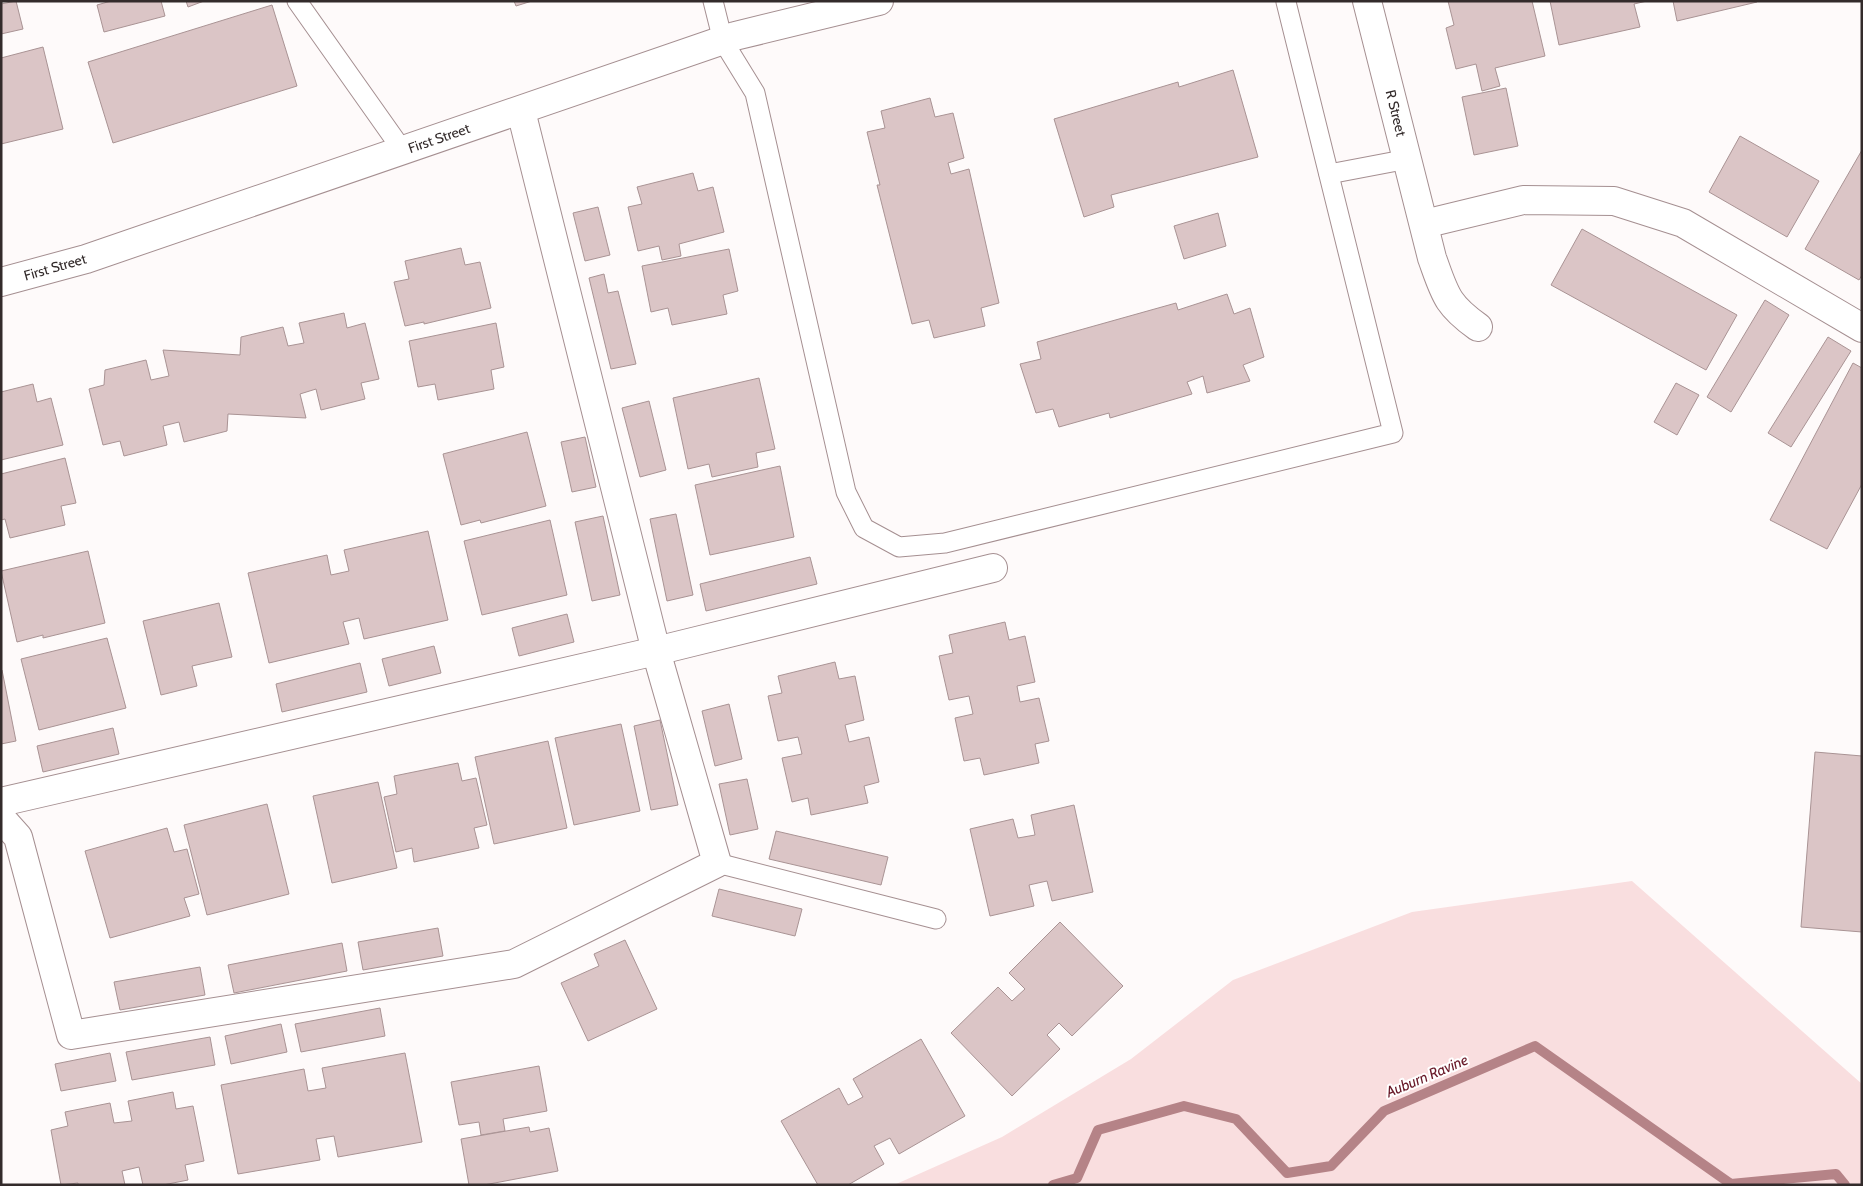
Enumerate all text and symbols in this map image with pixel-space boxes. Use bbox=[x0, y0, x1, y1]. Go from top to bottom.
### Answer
street label: R Street bbox=[1382, 88, 1411, 139]
street label: First Street bbox=[406, 119, 473, 157]
street label: First Street bbox=[22, 249, 89, 285]
water label: Auburn Ravine bbox=[1382, 1051, 1471, 1102]

